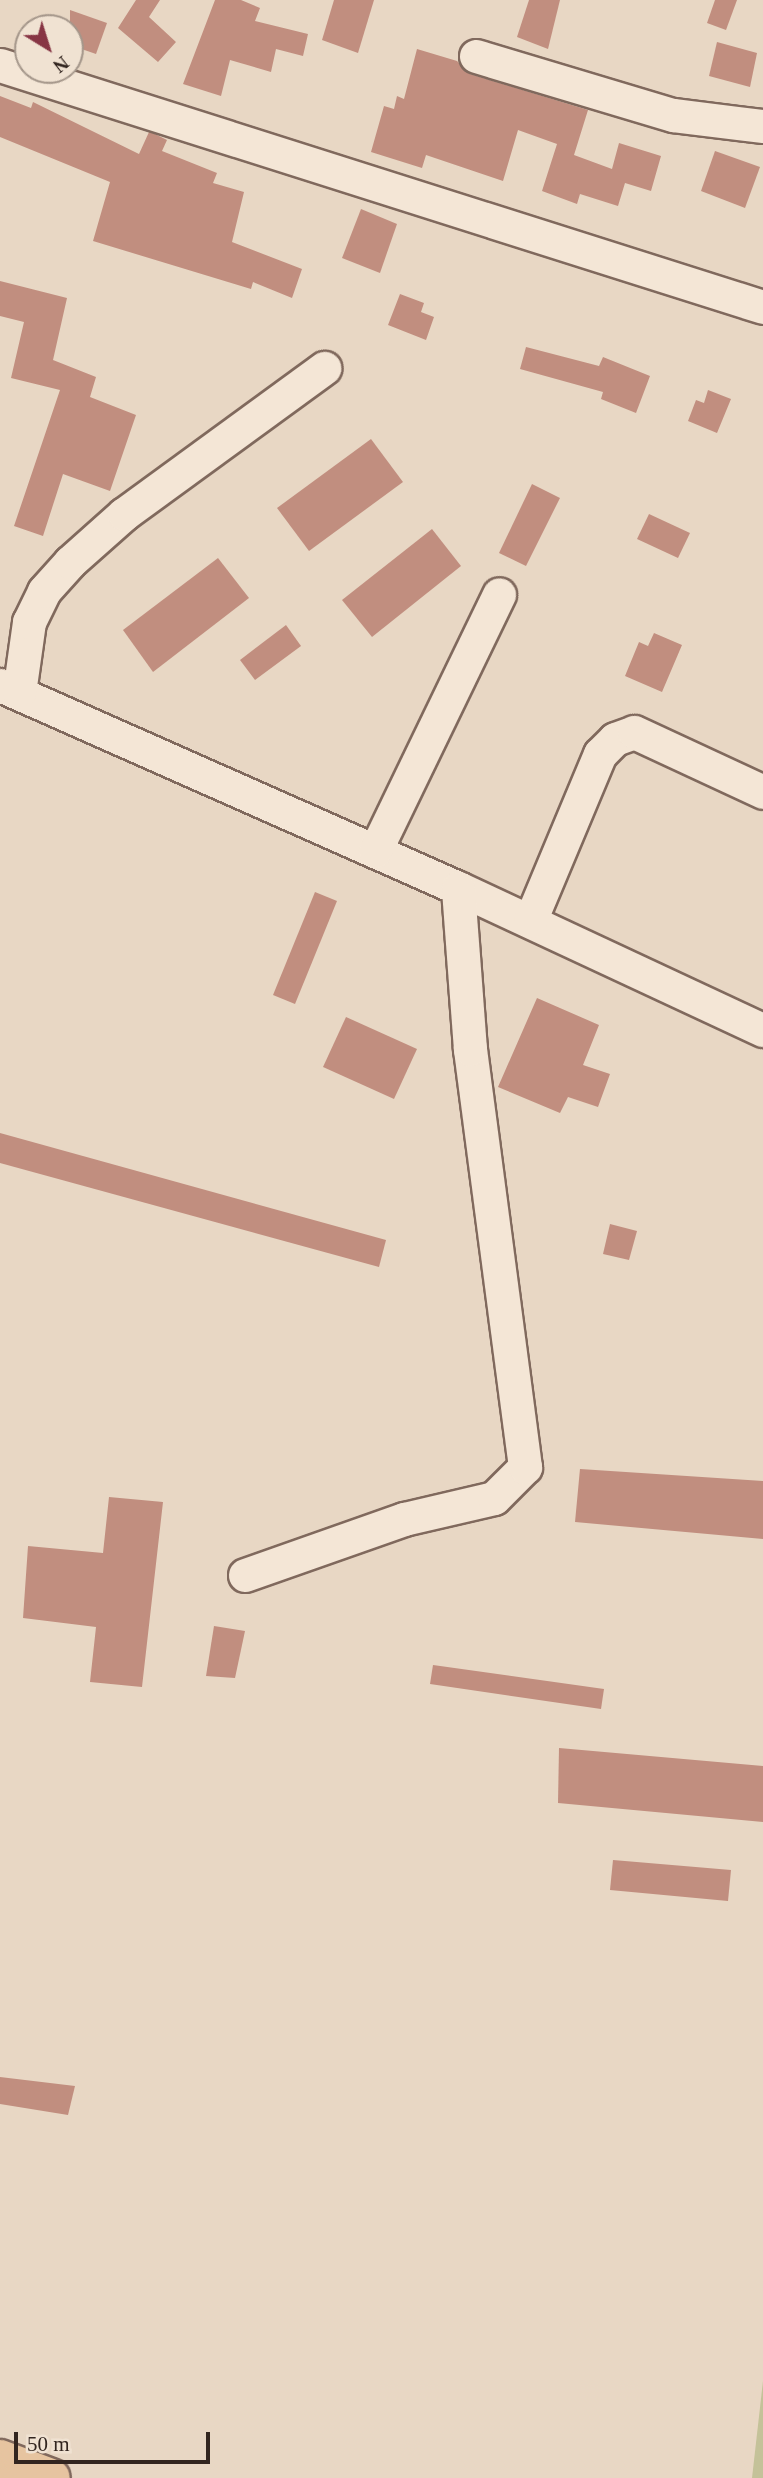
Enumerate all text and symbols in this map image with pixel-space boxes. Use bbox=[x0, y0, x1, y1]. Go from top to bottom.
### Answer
north arrow bbox=[14, 14, 84, 84]
text: N bbox=[49, 52, 73, 77]
scale bar bbox=[18, 2418, 214, 2462]
text: 50 m bbox=[27, 2432, 70, 2456]

